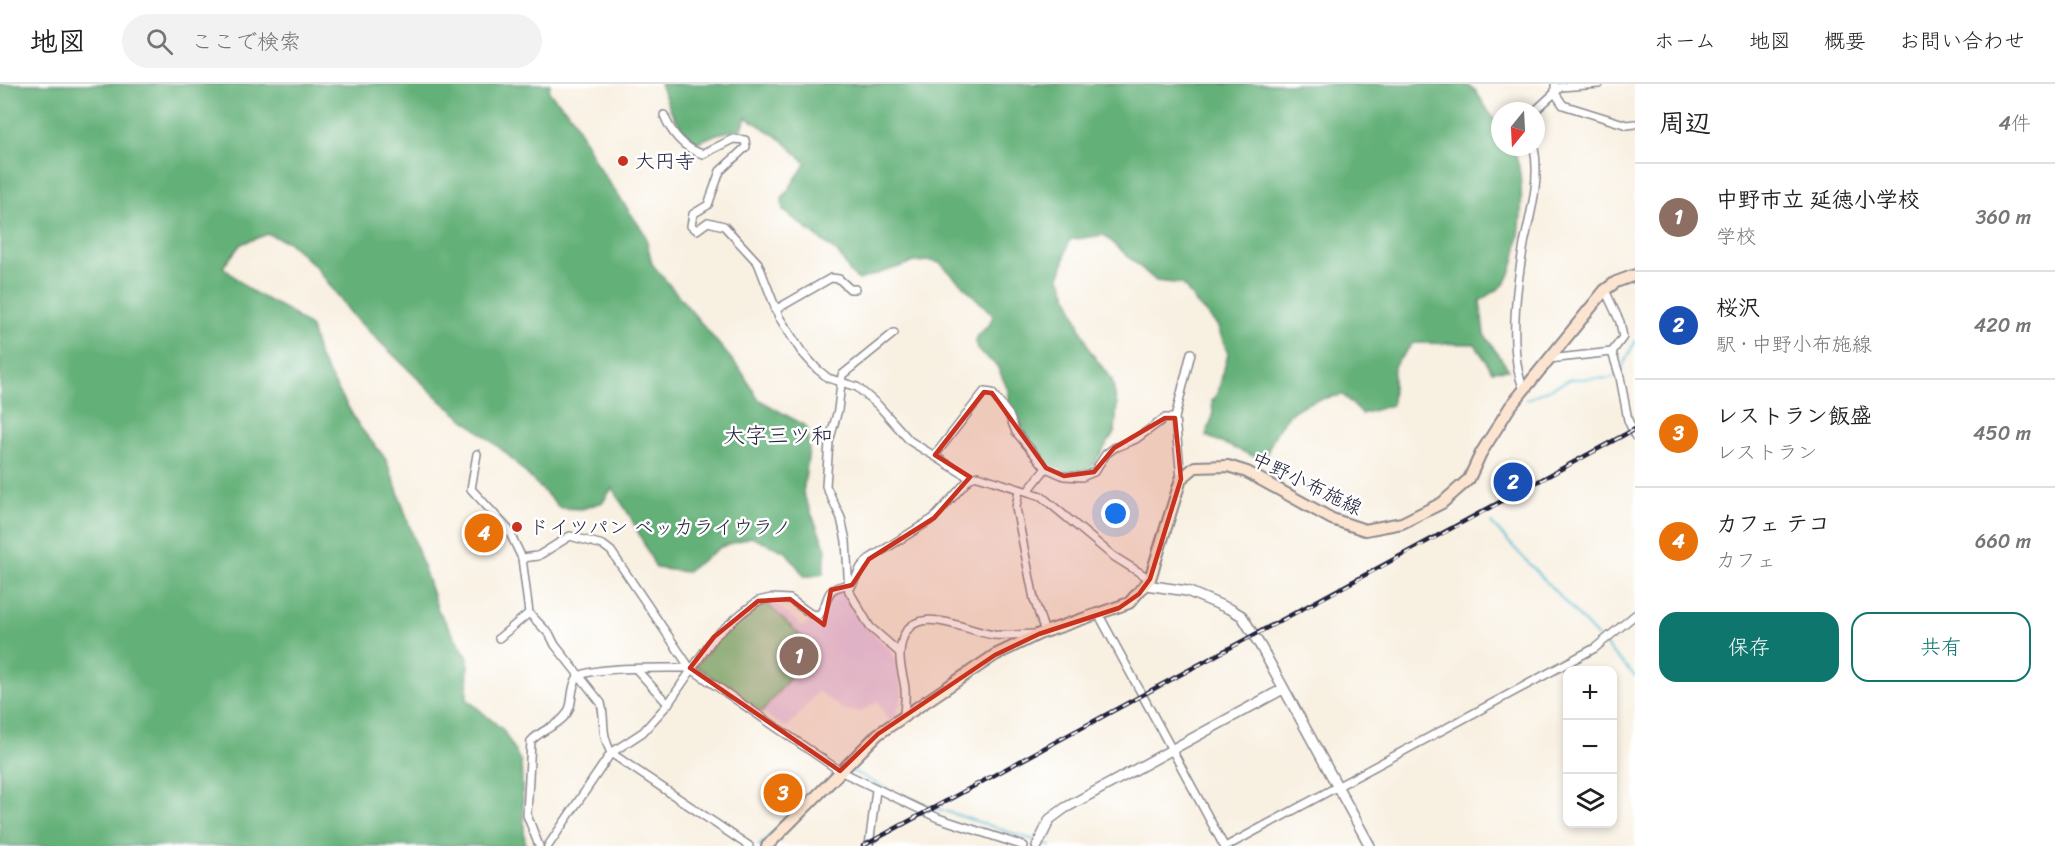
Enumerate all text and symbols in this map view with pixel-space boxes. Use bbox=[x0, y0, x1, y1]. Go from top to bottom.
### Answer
search box bbox=[122, 14, 542, 68]
text: 地図 bbox=[30, 17, 86, 66]
text: ここで検索 bbox=[191, 22, 301, 61]
text: ホーム bbox=[1654, 22, 1716, 60]
text: 地図 bbox=[1749, 22, 1791, 60]
text: 概要 bbox=[1824, 22, 1866, 60]
text: お問い合わせ bbox=[1899, 22, 2025, 60]
icon: search bbox=[143, 25, 176, 58]
text: 周辺 bbox=[1659, 100, 1711, 146]
north arrow bbox=[1491, 102, 1545, 156]
text: 4件 bbox=[1999, 106, 2031, 141]
place label: 大円寺 bbox=[635, 144, 695, 179]
marker: 大円寺 bbox=[616, 154, 630, 168]
text: 中野市立 延徳小学校 bbox=[1716, 180, 1920, 219]
text: 1 bbox=[1674, 200, 1683, 235]
text: 360 m bbox=[1975, 200, 2031, 235]
text: 学校 bbox=[1716, 219, 1756, 254]
text: 桜沢 bbox=[1716, 288, 1760, 327]
text: 2 bbox=[1673, 308, 1684, 343]
text: 420 m bbox=[1974, 308, 2031, 343]
text: 駅 · 中野小布施線 bbox=[1716, 327, 1872, 362]
text: レストラン飯盛 bbox=[1716, 396, 1872, 435]
district label: 大字三ツ和 bbox=[723, 416, 833, 455]
text: 3 bbox=[1673, 416, 1684, 451]
text: 450 m bbox=[1973, 416, 2031, 451]
text: レストラン bbox=[1716, 435, 1818, 470]
street label: 中野小布施線 bbox=[1245, 441, 1368, 525]
pin: 2 bbox=[1494, 460, 1532, 504]
your location bbox=[1101, 499, 1130, 528]
text: カフェ テコ bbox=[1716, 504, 1830, 543]
pin: 4 bbox=[464, 510, 504, 556]
place label: ドイツパン ベッカライウラノ bbox=[529, 510, 791, 545]
marker: ドイツパン ベッカライウラノ bbox=[510, 520, 524, 534]
text: 4 bbox=[1672, 524, 1685, 559]
text: 660 m bbox=[1975, 524, 2031, 559]
text: カフェ bbox=[1716, 543, 1776, 578]
button: 保存 bbox=[1659, 612, 1839, 682]
button: 共有 bbox=[1851, 612, 2031, 682]
pin: 1 bbox=[780, 634, 818, 678]
map controls bbox=[1563, 666, 1617, 828]
button: + bbox=[1563, 666, 1617, 720]
button: − bbox=[1563, 720, 1617, 774]
pin: 3 bbox=[764, 770, 802, 816]
button: layers bbox=[1563, 774, 1617, 828]

